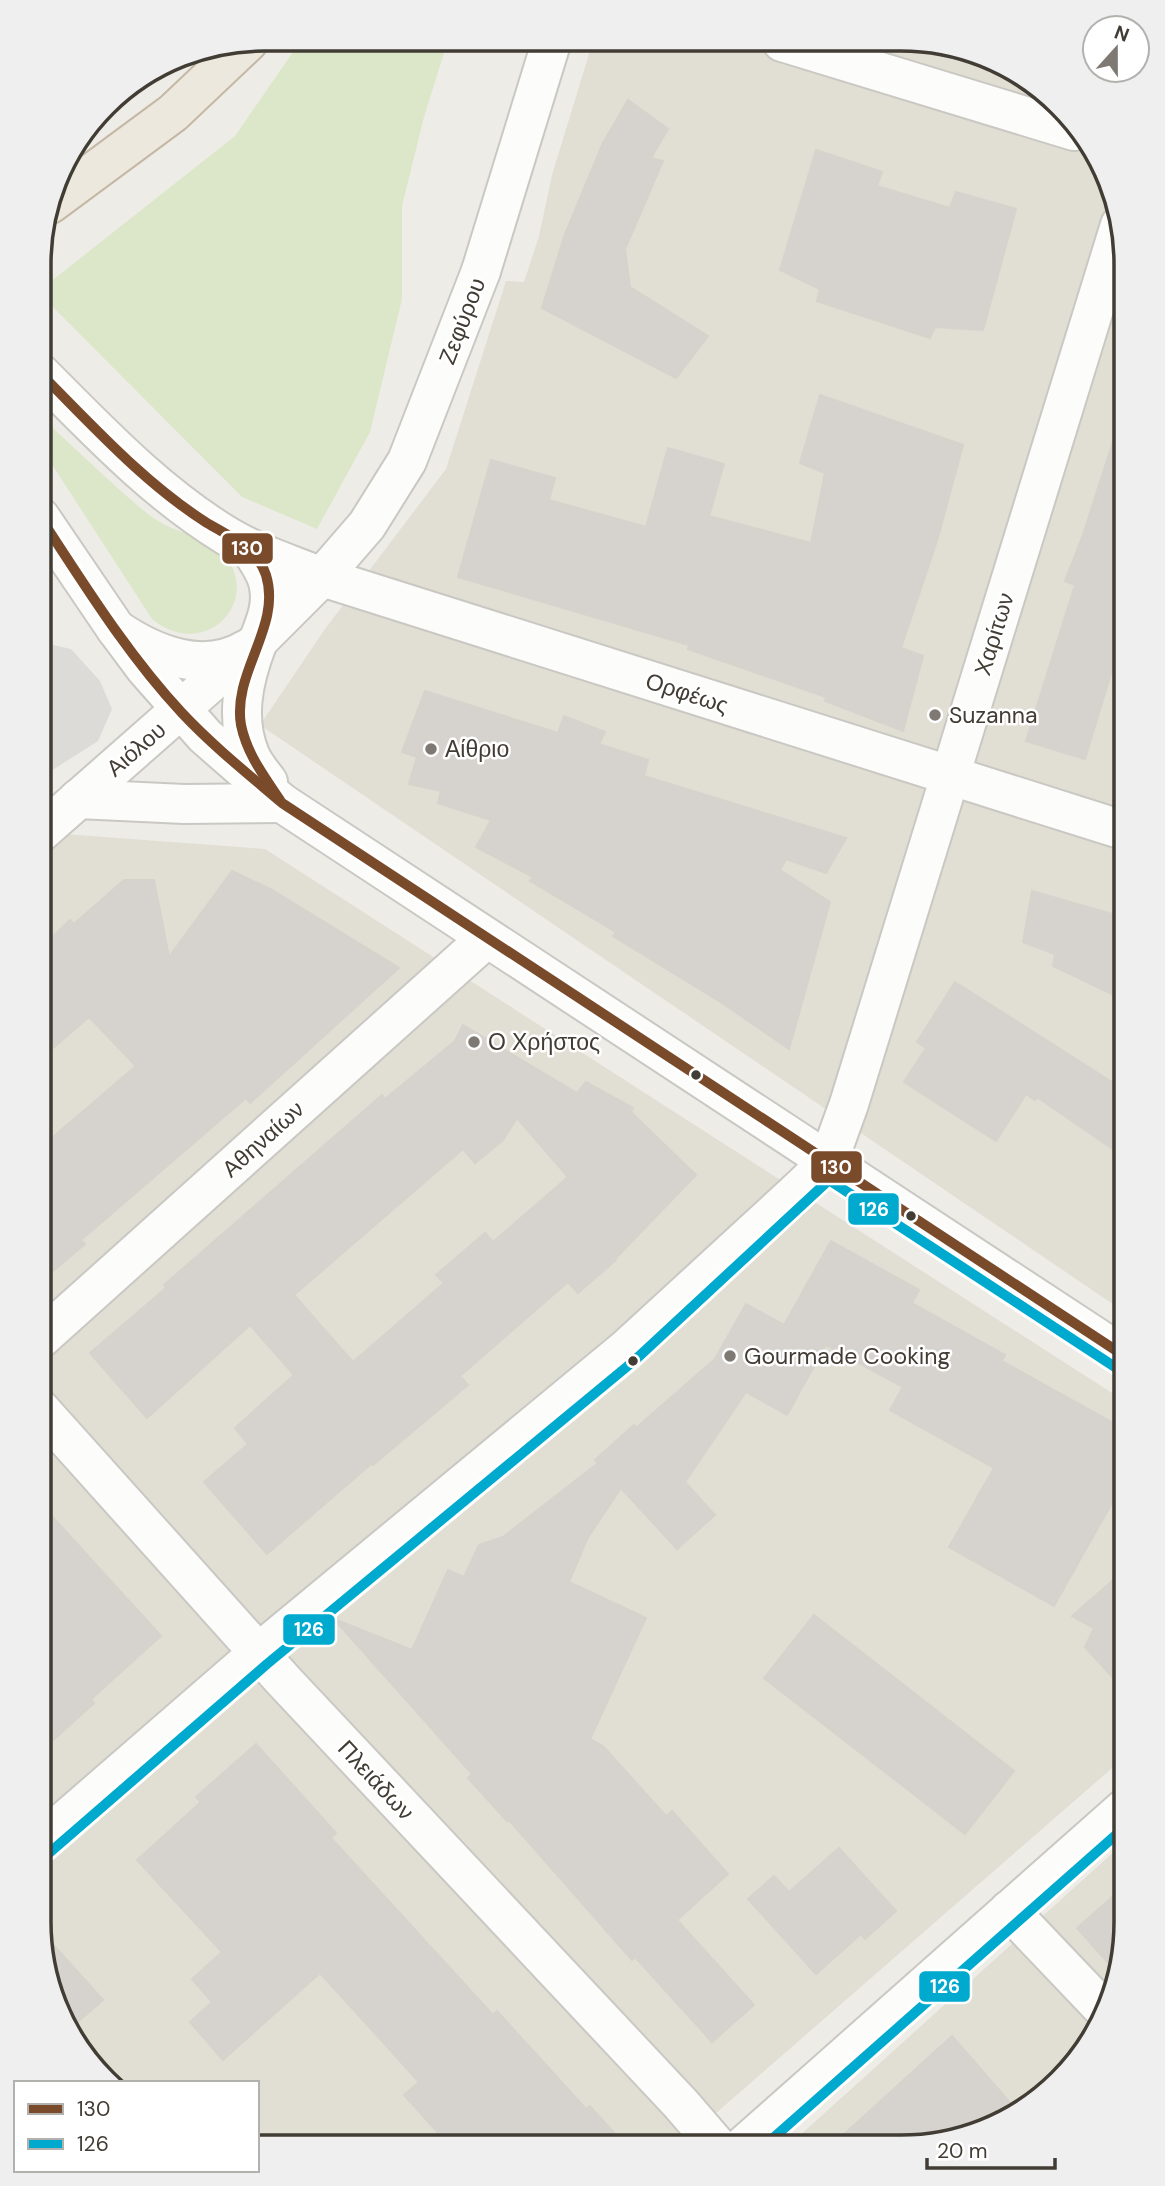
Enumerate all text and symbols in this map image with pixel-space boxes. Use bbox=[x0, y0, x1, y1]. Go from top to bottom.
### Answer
north arrow bbox=[1081, 14, 1151, 84]
text: N bbox=[1111, 19, 1133, 48]
street label: Ζεφύρου bbox=[432, 273, 492, 369]
line badge: 130 bbox=[221, 532, 274, 565]
text: 130 bbox=[231, 536, 263, 561]
street label: Χαρίτων bbox=[967, 589, 1021, 679]
street label: Ορφέως bbox=[642, 666, 732, 720]
place label: Suzanna bbox=[949, 700, 1037, 730]
marker: Suzanna bbox=[927, 707, 943, 723]
street label: Αιόλου bbox=[100, 715, 172, 783]
place label: Αίθριο bbox=[445, 734, 509, 764]
marker: Αίθριο bbox=[423, 741, 439, 757]
place label: Ο Χρήστος bbox=[488, 1027, 600, 1057]
marker: Ο Χρήστος bbox=[466, 1034, 482, 1050]
unlabelled marker bbox=[689, 1068, 703, 1082]
street label: Αθηναίων bbox=[216, 1094, 310, 1184]
line badge: 130 bbox=[810, 1150, 863, 1184]
text: 130 bbox=[820, 1155, 852, 1180]
line badge: 126 bbox=[847, 1192, 900, 1226]
text: 126 bbox=[859, 1197, 889, 1222]
unlabelled marker bbox=[904, 1209, 918, 1223]
place label: Gourmade Cooking bbox=[744, 1341, 950, 1371]
marker: Gourmade Cooking bbox=[722, 1348, 738, 1364]
unlabelled marker bbox=[626, 1354, 640, 1368]
line badge: 126 bbox=[282, 1613, 336, 1646]
text: 126 bbox=[294, 1617, 324, 1642]
street label: Πλειάδων bbox=[331, 1734, 421, 1826]
line badge: 126 bbox=[918, 1970, 971, 2003]
text: 126 bbox=[930, 1974, 960, 1999]
legend bbox=[14, 2081, 259, 2172]
text: 130 bbox=[77, 2095, 110, 2123]
scale bar bbox=[927, 2126, 1055, 2170]
text: 126 bbox=[77, 2130, 109, 2158]
text: 20 m bbox=[937, 2137, 988, 2165]

